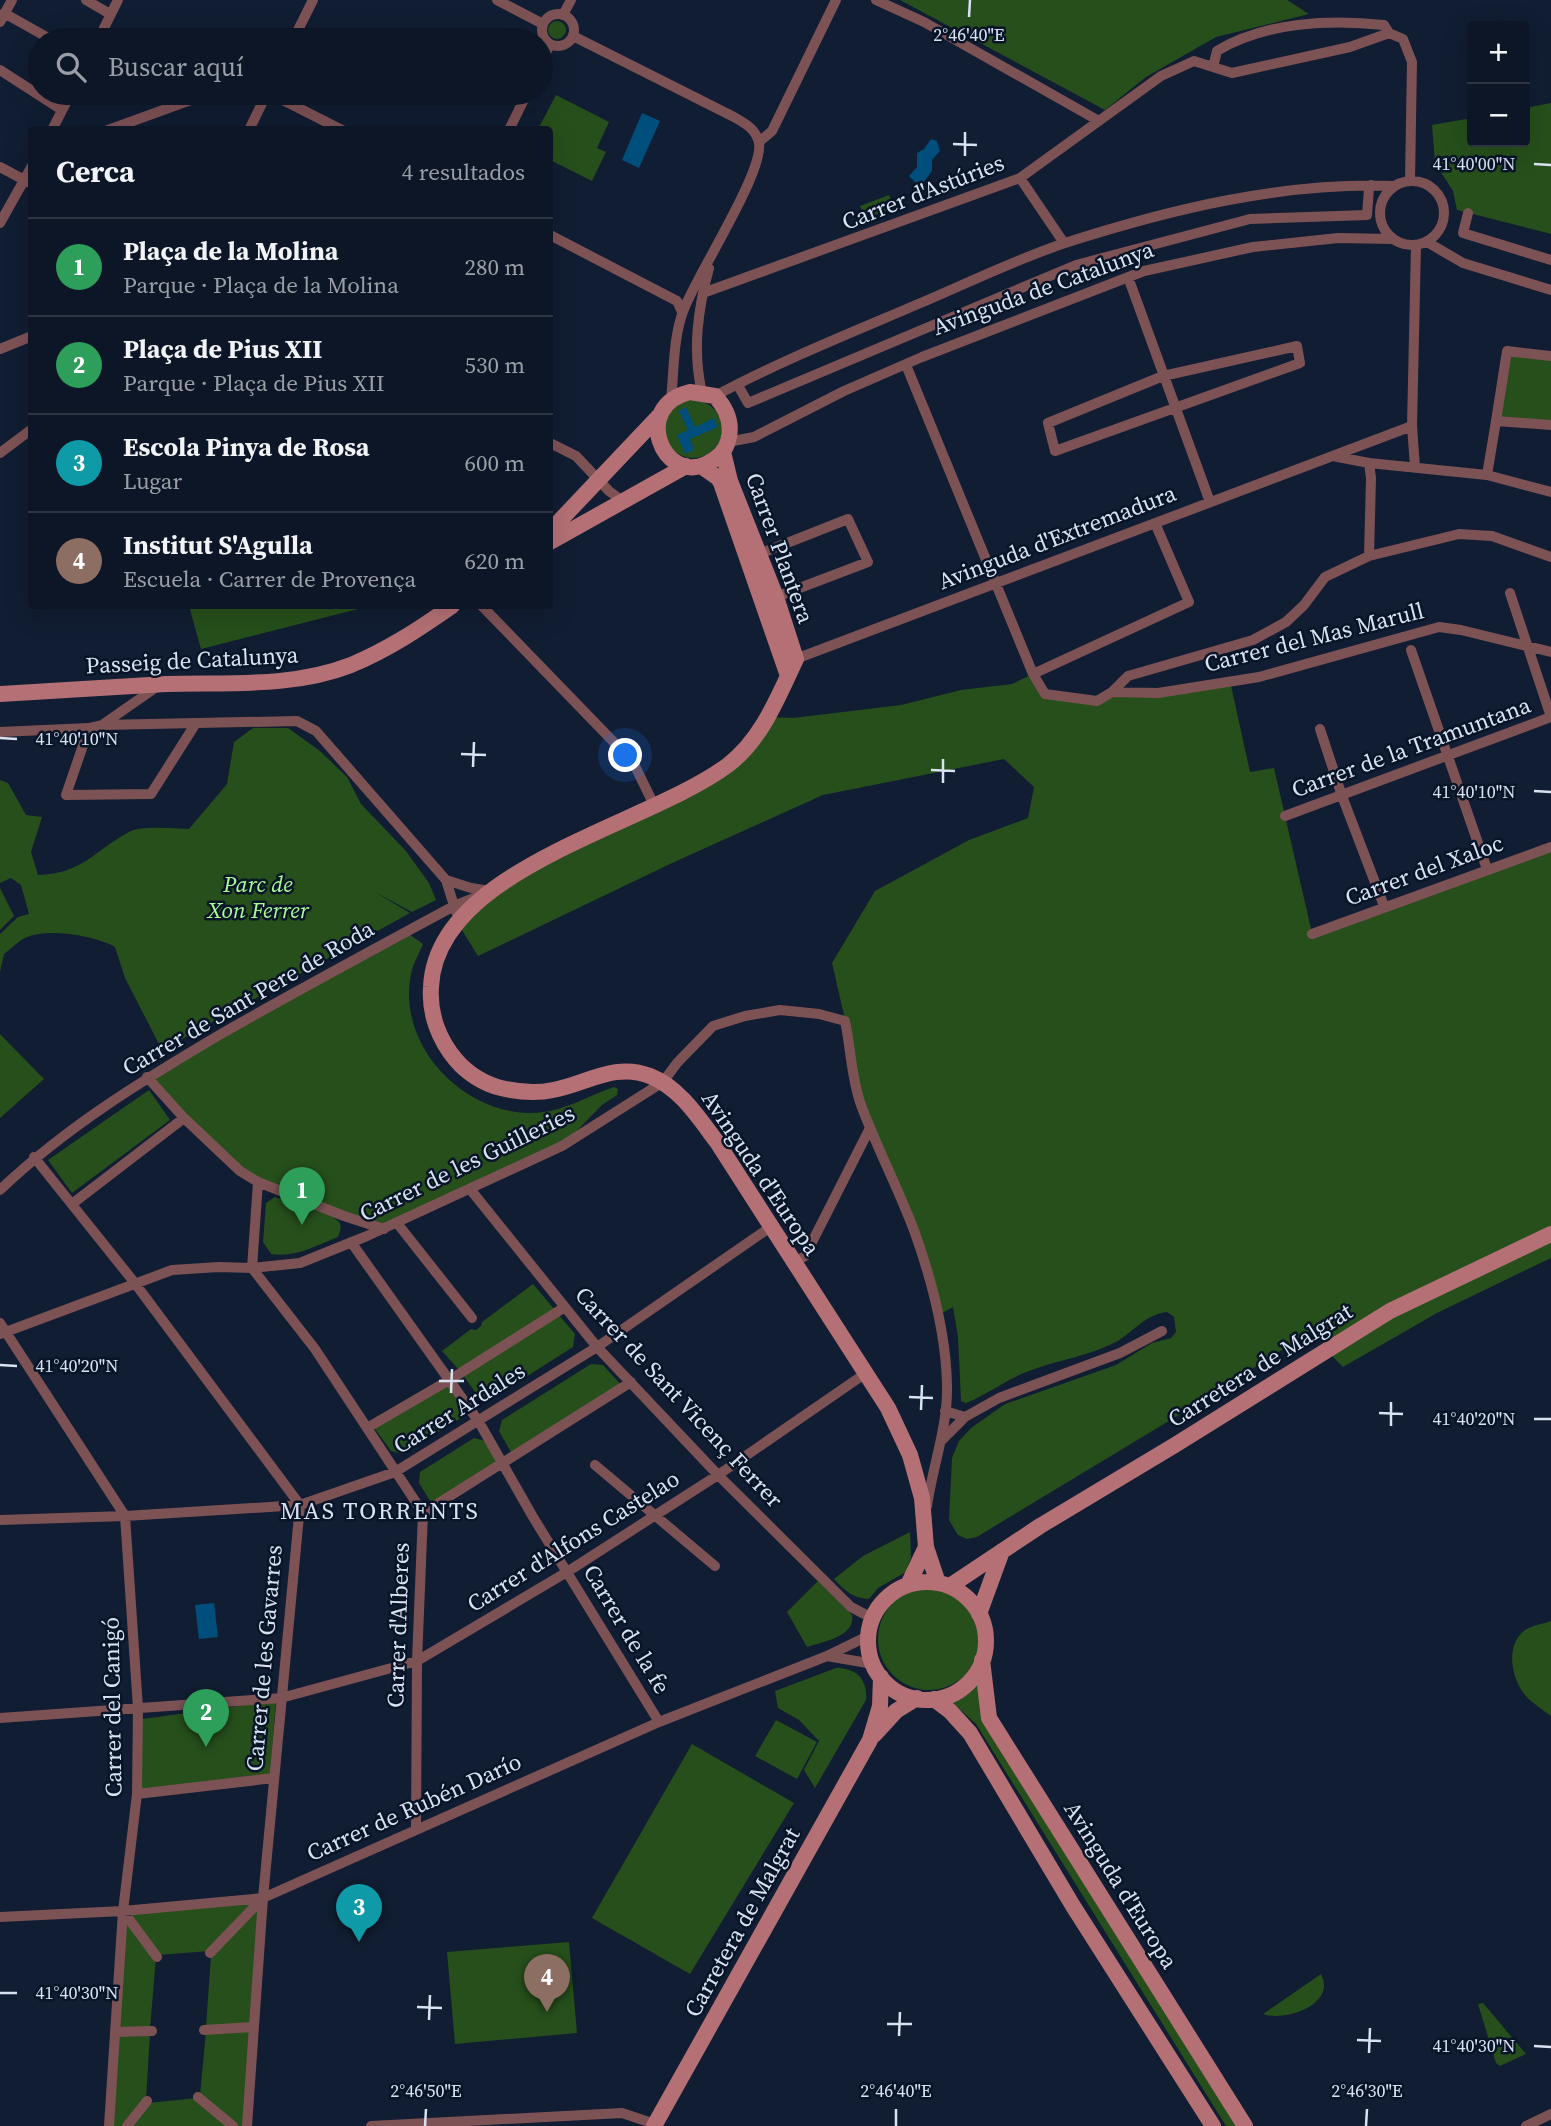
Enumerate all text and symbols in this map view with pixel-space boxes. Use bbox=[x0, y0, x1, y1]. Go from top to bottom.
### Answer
map controls bbox=[1467, 21, 1530, 147]
button: + bbox=[1467, 21, 1530, 84]
text: 2°46'40"E bbox=[933, 22, 1005, 47]
search box bbox=[28, 28, 553, 105]
icon: search bbox=[52, 48, 90, 86]
text: Buscar aquí bbox=[108, 49, 244, 85]
button: − bbox=[1467, 84, 1530, 147]
street label: Carrer d'Astúries bbox=[837, 146, 1009, 238]
text: Cerca bbox=[56, 151, 135, 192]
text: 41°40'00"N bbox=[1433, 151, 1515, 176]
text: 4 resultados bbox=[402, 156, 525, 188]
text: Plaça de la Molina bbox=[123, 233, 339, 269]
street label: Avinguda de Catalunya bbox=[928, 233, 1158, 343]
text: 1 bbox=[73, 251, 85, 283]
text: 280 m bbox=[464, 251, 525, 283]
text: Parque · Plaça de la Molina bbox=[123, 269, 399, 301]
text: Plaça de Pius XII bbox=[123, 331, 322, 367]
text: 2 bbox=[73, 349, 85, 381]
text: 530 m bbox=[464, 349, 525, 381]
text: Parque · Plaça de Pius XII bbox=[123, 367, 385, 399]
text: Escola Pinya de Rosa bbox=[123, 429, 370, 465]
text: 3 bbox=[73, 447, 85, 479]
text: 600 m bbox=[464, 447, 525, 479]
text: Lugar bbox=[123, 465, 182, 497]
street label: Carrer Plantera bbox=[738, 468, 822, 628]
street label: Avinguda d'Extremadura bbox=[933, 477, 1181, 597]
text: Institut S'Agulla bbox=[123, 527, 313, 563]
text: 4 bbox=[73, 545, 85, 577]
text: 620 m bbox=[464, 545, 525, 577]
text: Escuela · Carrer de Provença bbox=[123, 563, 416, 595]
street label: Carrer del Mas Marull bbox=[1201, 594, 1427, 680]
street label: Passeig de Catalunya bbox=[85, 638, 299, 682]
street label: Carrer de la Tramuntana bbox=[1287, 689, 1535, 805]
text: 41°40'10"N bbox=[36, 726, 118, 751]
your location bbox=[608, 738, 642, 772]
text: 41°40'10"N bbox=[1433, 779, 1515, 804]
street label: Carrer del Xaloc bbox=[1340, 827, 1508, 913]
park label: Parc de Xon Ferrer bbox=[206, 868, 310, 926]
street label: Carrer de Sant Pere de Roda bbox=[116, 913, 380, 1083]
street label: Avinguda d'Europa bbox=[694, 1084, 828, 1262]
street label: Carrer de les Guilleries bbox=[354, 1097, 580, 1229]
pin: 1 bbox=[279, 1167, 325, 1225]
street label: Carrer de Sant Vicenç Ferrer bbox=[568, 1279, 790, 1515]
street label: Carretera de Malgrat bbox=[1162, 1295, 1359, 1435]
text: 41°40'20"N bbox=[36, 1353, 118, 1378]
street label: Carrer Ardales bbox=[387, 1355, 531, 1461]
text: 41°40'20"N bbox=[1433, 1406, 1515, 1431]
street label: Carrer d'Alfons Castelao bbox=[461, 1463, 685, 1619]
district label: MAS TORRENTS bbox=[280, 1494, 480, 1527]
street label: Carrer d'Alberes bbox=[379, 1542, 417, 1708]
street label: Carrer de les Gavarres bbox=[238, 1544, 290, 1772]
street label: Carrer de la fe bbox=[576, 1558, 678, 1700]
street label: Carrer del Canigó bbox=[94, 1617, 130, 1797]
pin: 2 bbox=[183, 1689, 229, 1747]
street label: Carrer de Rubén Darío bbox=[302, 1745, 526, 1869]
street label: Avinguda d'Europa bbox=[1057, 1795, 1186, 1975]
street label: Carretera de Malgrat bbox=[677, 1821, 808, 2023]
pin: 3 bbox=[336, 1884, 382, 1942]
pin: 4 bbox=[524, 1954, 570, 2012]
text: 41°40'30"N bbox=[36, 1980, 118, 2005]
text: 41°40'30"N bbox=[1433, 2033, 1515, 2058]
text: 2°46'50"E bbox=[390, 2078, 462, 2103]
text: 2°46'40"E bbox=[860, 2078, 932, 2103]
text: 2°46'30"E bbox=[1331, 2078, 1403, 2103]

